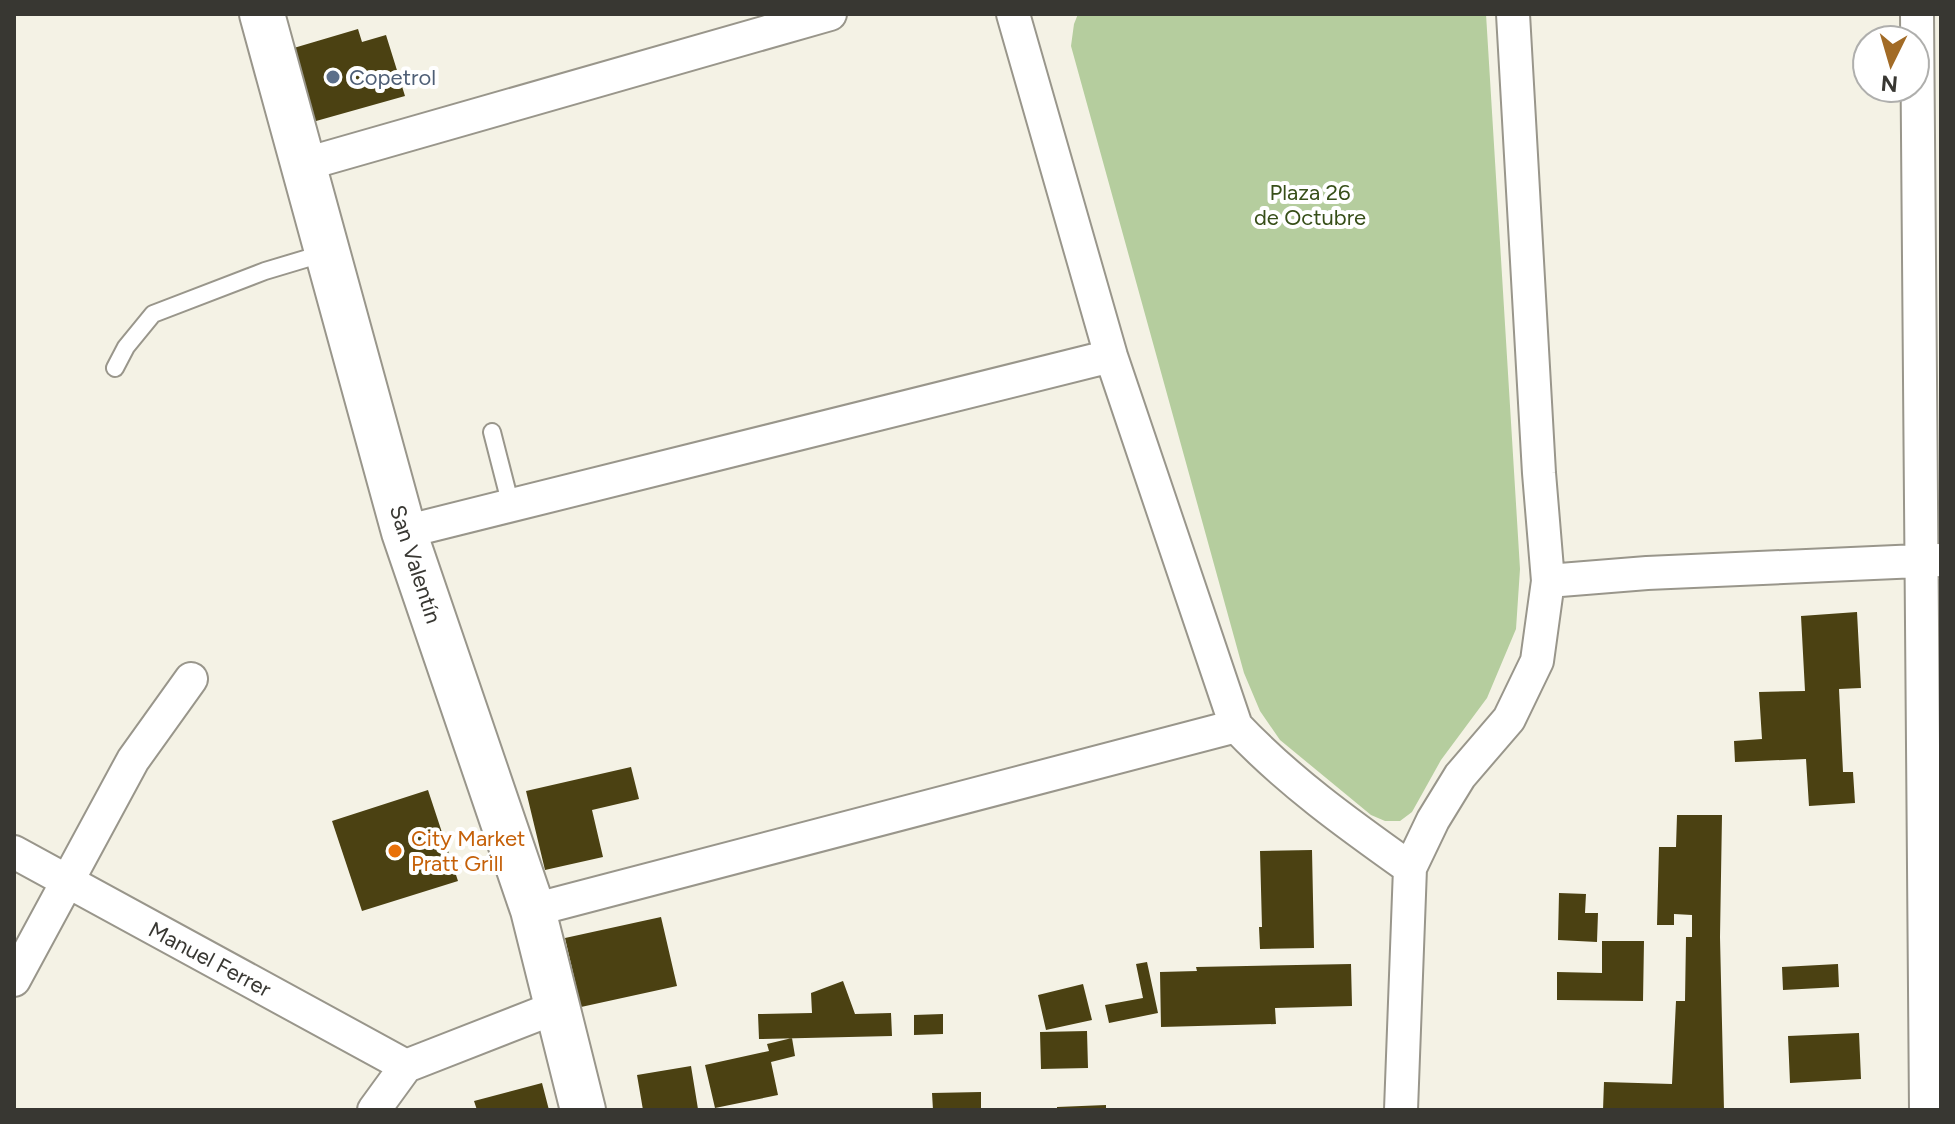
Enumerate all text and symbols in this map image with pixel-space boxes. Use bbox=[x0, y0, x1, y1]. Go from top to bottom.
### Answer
north arrow bbox=[1851, 24, 1931, 104]
place label: Copetrol bbox=[349, 64, 436, 91]
marker: Copetrol bbox=[324, 68, 342, 86]
text: N bbox=[1880, 69, 1899, 98]
park label: Plaza 26 de Octubre bbox=[1254, 179, 1366, 231]
street label: San Valentín bbox=[384, 502, 447, 627]
place label: City Market Pratt Grill bbox=[411, 825, 525, 877]
marker: City Market Pratt Grill bbox=[386, 842, 404, 860]
street label: Manuel Ferrer bbox=[144, 916, 276, 1003]

